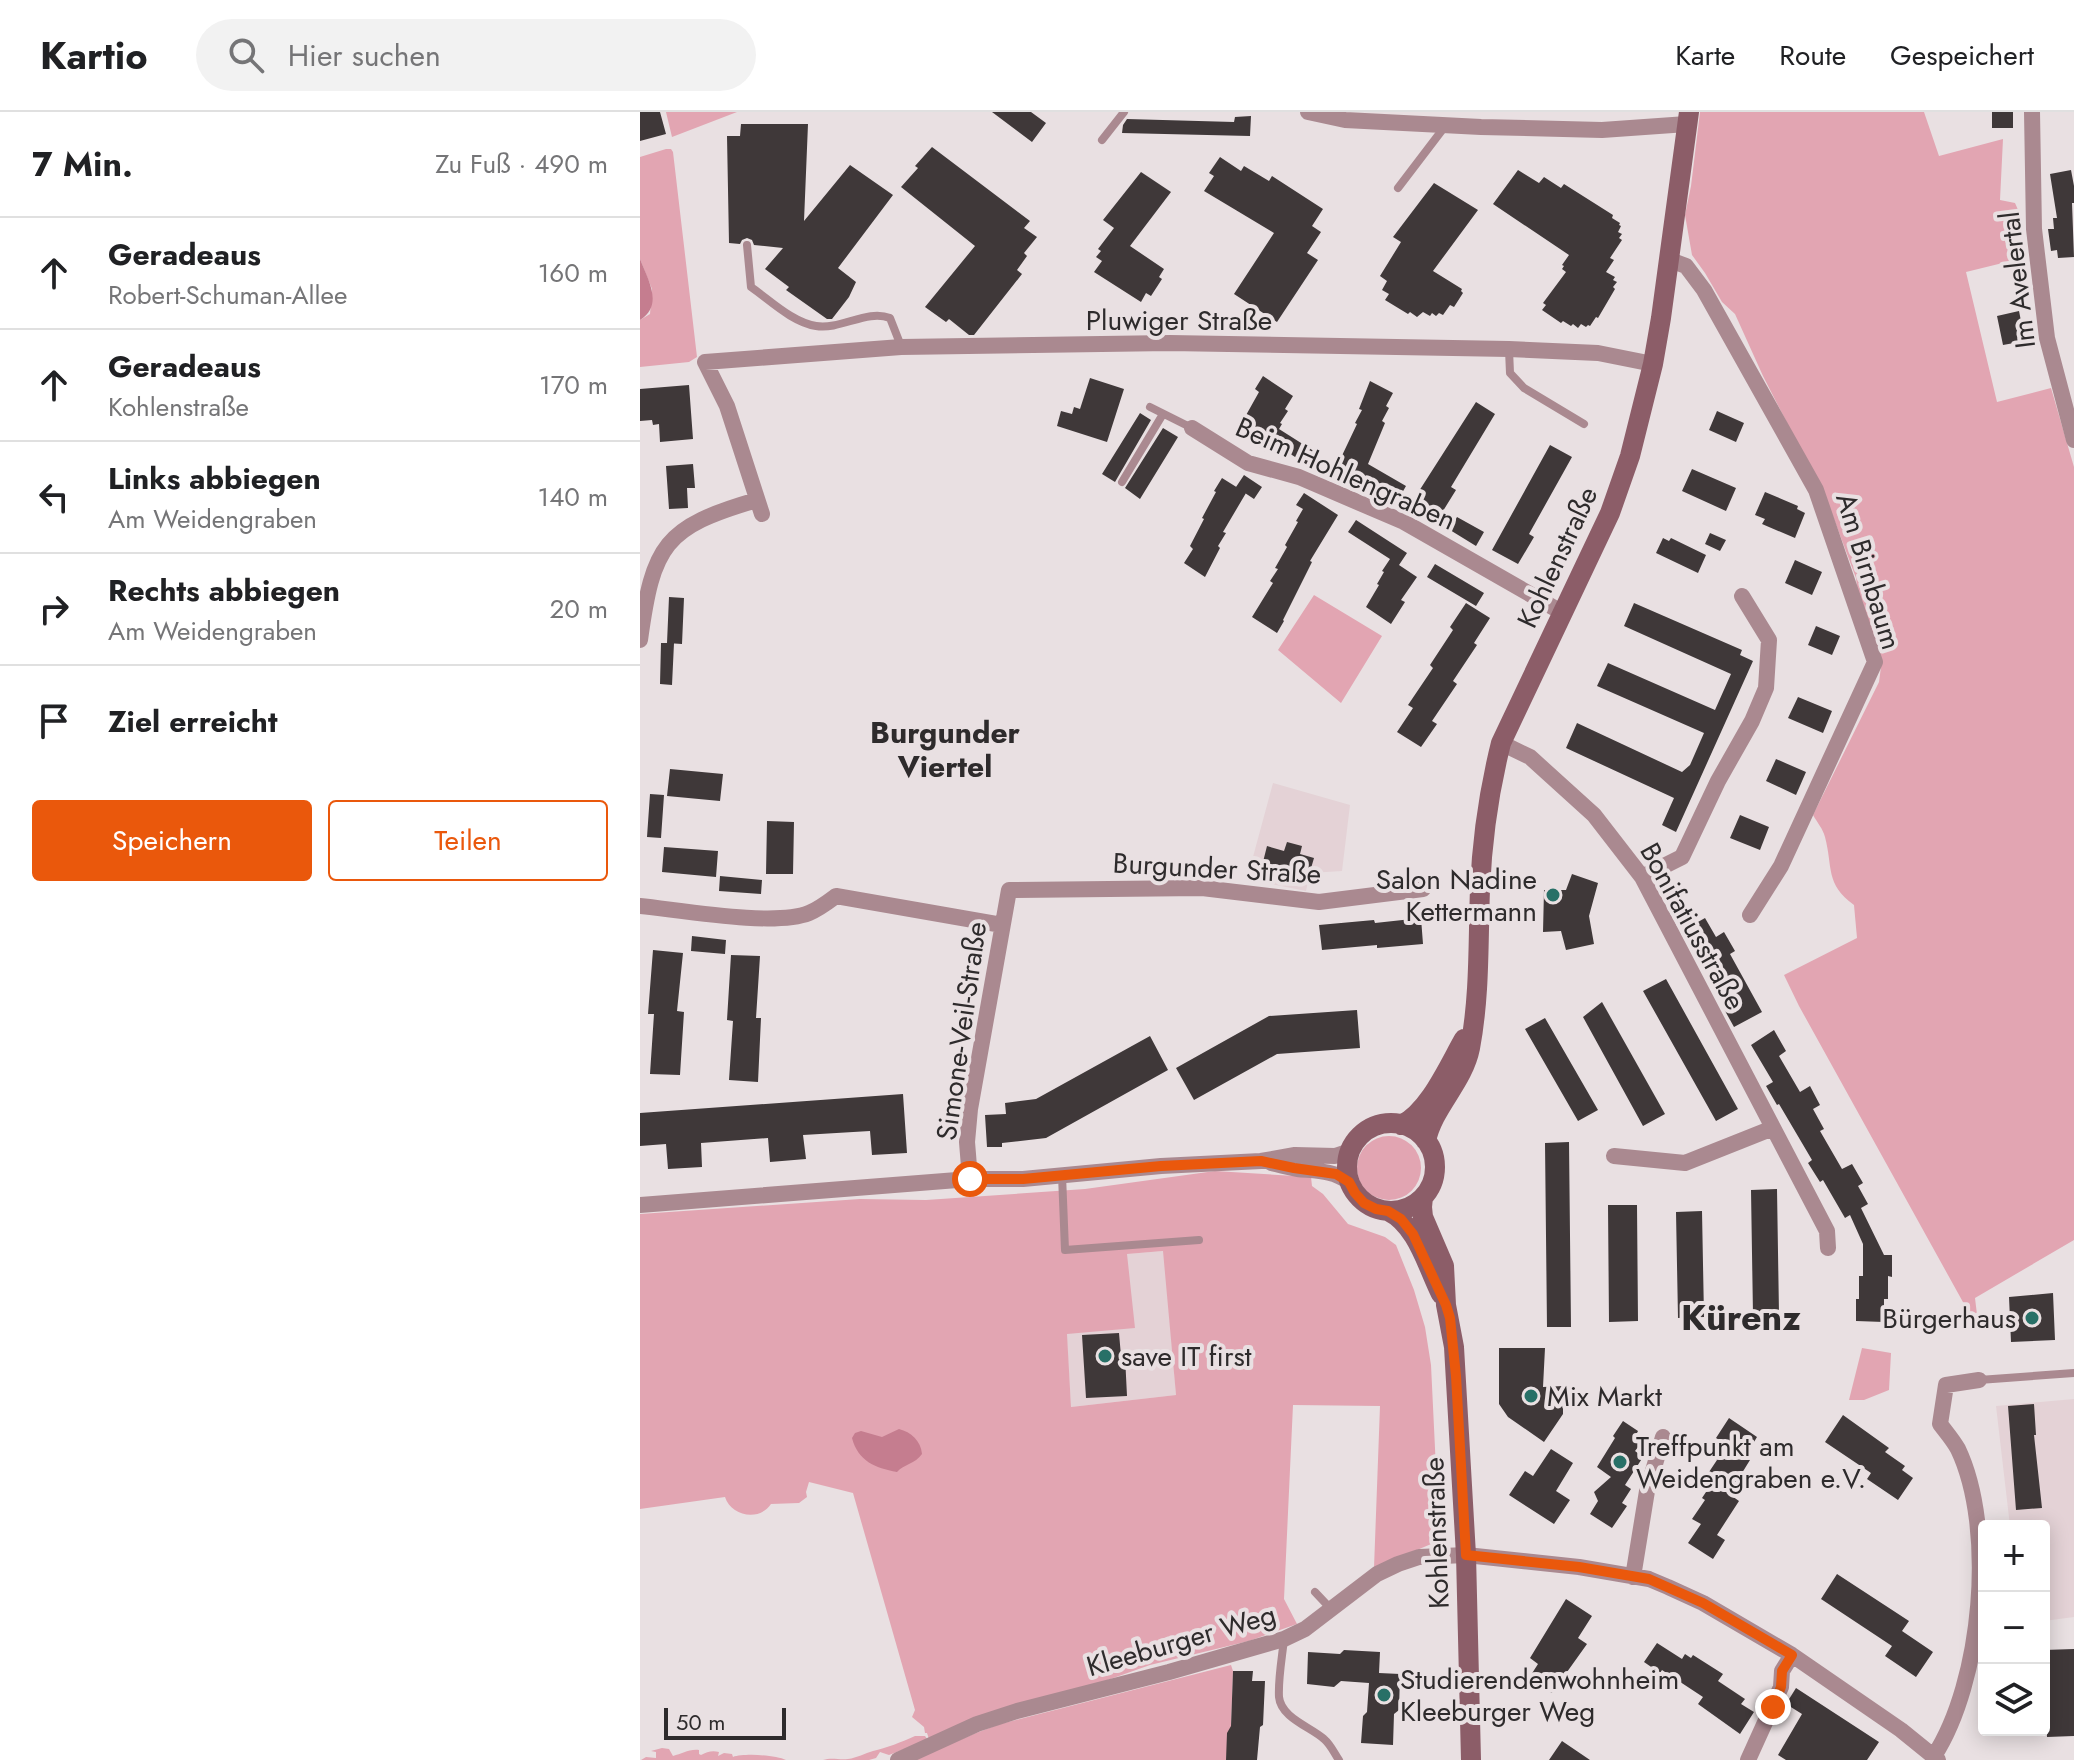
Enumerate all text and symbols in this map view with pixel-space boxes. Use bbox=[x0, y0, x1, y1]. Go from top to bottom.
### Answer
search box bbox=[196, 19, 756, 91]
text: Kartio bbox=[40, 28, 148, 83]
icon: search bbox=[224, 33, 268, 77]
text: Hier suchen bbox=[288, 34, 441, 77]
text: Karte bbox=[1675, 35, 1735, 76]
text: Route bbox=[1779, 35, 1846, 76]
text: Gespeichert bbox=[1890, 35, 2034, 76]
text: 7 Min. bbox=[32, 140, 133, 189]
text: Zu Fuß · 490 m bbox=[435, 145, 608, 183]
street label: Im Avelertal bbox=[1989, 209, 2046, 351]
text: Geradeaus bbox=[108, 233, 261, 276]
icon: ahead bbox=[32, 251, 76, 295]
text: 160 m bbox=[538, 254, 608, 292]
text: Robert-Schuman-Allee bbox=[108, 276, 347, 314]
street label: Pluwiger Straße bbox=[1086, 300, 1272, 341]
text: Geradeaus bbox=[108, 345, 261, 388]
icon: ahead bbox=[32, 363, 76, 407]
text: 170 m bbox=[539, 366, 608, 404]
text: Kohlenstraße bbox=[108, 388, 249, 426]
street label: Beim Hohlengraben bbox=[1229, 406, 1463, 540]
text: Links abbiegen bbox=[108, 457, 321, 500]
icon: left bbox=[32, 475, 76, 519]
text: 140 m bbox=[537, 478, 608, 516]
street label: Kohlenstraße bbox=[1507, 480, 1608, 635]
street label: Am Birnbaum bbox=[1825, 488, 1912, 655]
text: Am Weidengraben bbox=[108, 500, 317, 538]
text: Rechts abbiegen bbox=[108, 569, 340, 612]
icon: right bbox=[32, 587, 76, 631]
text: 20 m bbox=[550, 590, 608, 628]
text: Am Weidengraben bbox=[108, 612, 317, 650]
icon: arrive bbox=[32, 699, 76, 743]
text: Ziel erreicht bbox=[108, 700, 277, 743]
district label: Burgunder Viertel bbox=[870, 711, 1021, 788]
button: Speichern bbox=[32, 800, 312, 881]
button: Teilen bbox=[328, 800, 608, 881]
street label: Bonifatiusstraße bbox=[1630, 835, 1756, 1017]
street label: Burgunder Straße bbox=[1112, 843, 1322, 894]
place label: Salon Nadine Kettermann bbox=[1376, 859, 1537, 932]
marker: Salon Nadine Kettermann bbox=[1544, 886, 1562, 904]
street label: Simone-Veil-Straße bbox=[926, 919, 997, 1143]
route start bbox=[952, 1161, 988, 1197]
district label: Kürenz bbox=[1681, 1291, 1801, 1343]
place label: Bürgerhaus bbox=[1882, 1298, 2016, 1339]
marker: Bürgerhaus bbox=[2023, 1309, 2041, 1327]
place label: save IT first bbox=[1121, 1336, 1252, 1377]
marker: save IT first bbox=[1096, 1347, 1114, 1365]
place label: Mix Markt bbox=[1547, 1376, 1662, 1417]
marker: Mix Markt bbox=[1522, 1387, 1540, 1405]
place label: Treffpunkt am Weidengraben e.V. bbox=[1636, 1426, 1866, 1499]
marker: Treffpunkt am Weidengraben e.V. bbox=[1611, 1453, 1629, 1471]
street label: Kohlenstraße bbox=[1413, 1456, 1460, 1610]
map controls bbox=[1978, 1520, 2050, 1736]
button: + bbox=[1978, 1520, 2050, 1592]
button: − bbox=[1978, 1592, 2050, 1664]
street label: Kleeburger Weg bbox=[1082, 1594, 1281, 1687]
place label: Studierendenwohnheim Kleeburger Weg bbox=[1400, 1659, 1679, 1732]
button: layers bbox=[1978, 1664, 2050, 1736]
marker: Studierendenwohnheim Kleeburger Weg bbox=[1375, 1686, 1393, 1704]
route end bbox=[1755, 1689, 1791, 1725]
scale bar bbox=[664, 1704, 786, 1740]
text: 50 m bbox=[676, 1706, 725, 1738]

